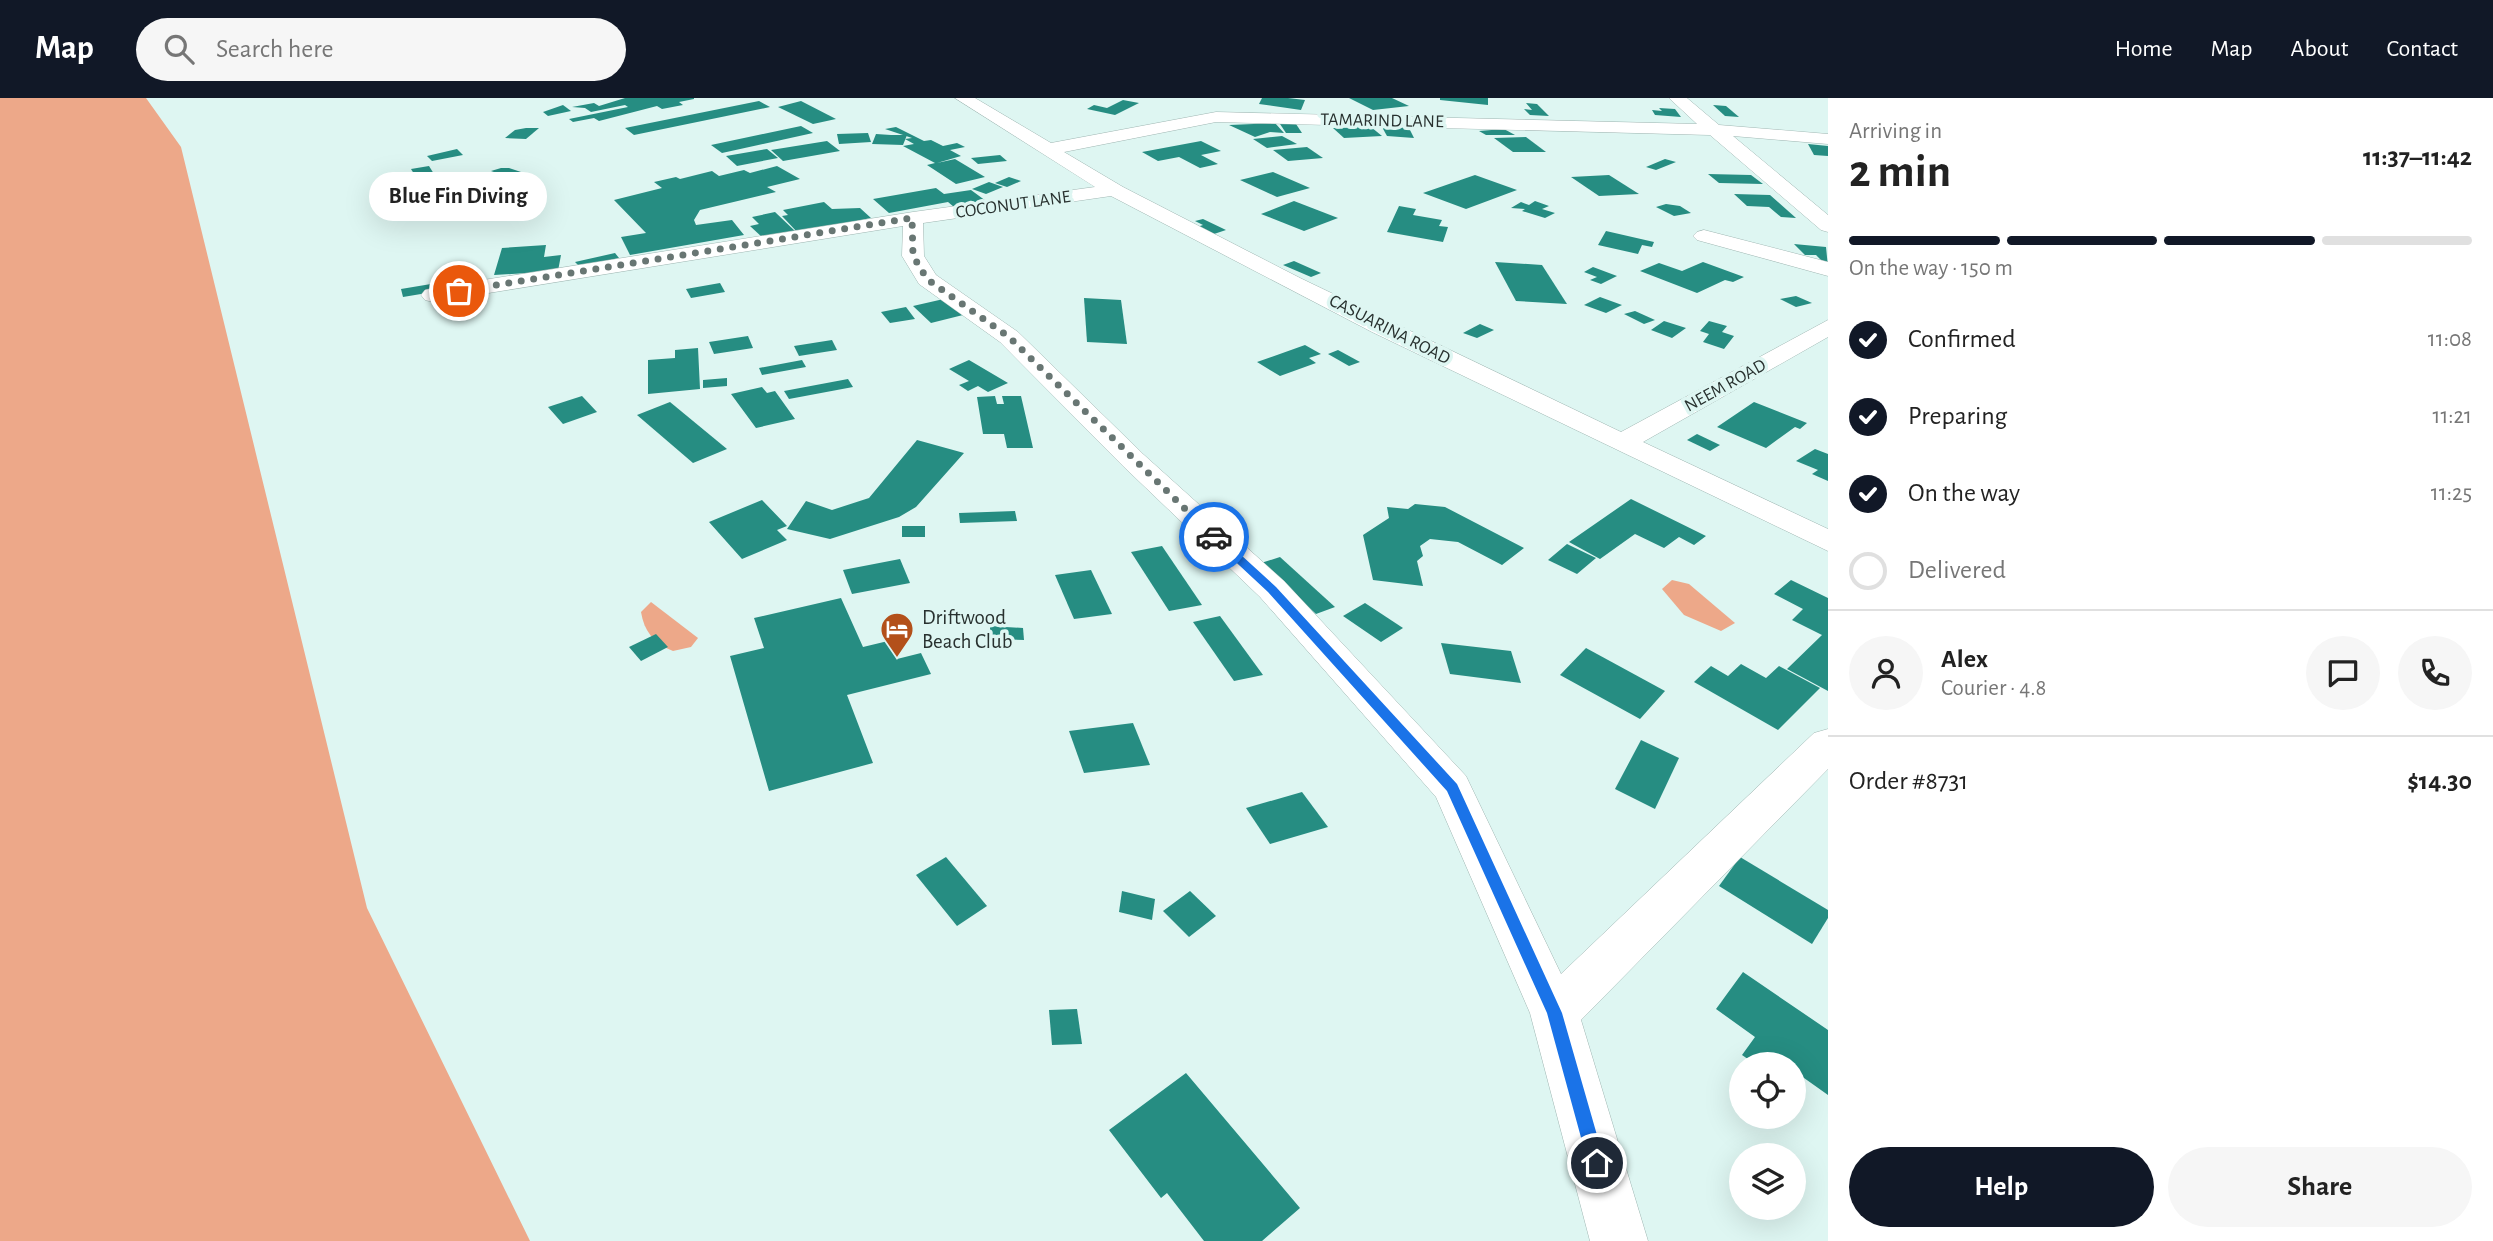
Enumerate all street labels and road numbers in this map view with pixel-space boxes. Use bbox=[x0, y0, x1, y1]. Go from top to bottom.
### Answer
street label: TAMARIND LANE bbox=[1320, 111, 1444, 131]
street label: COCONUT LANE bbox=[955, 188, 1072, 222]
street label: CASUARINA ROAD bbox=[1326, 292, 1453, 368]
street label: NEEM ROAD bbox=[1682, 356, 1769, 416]

